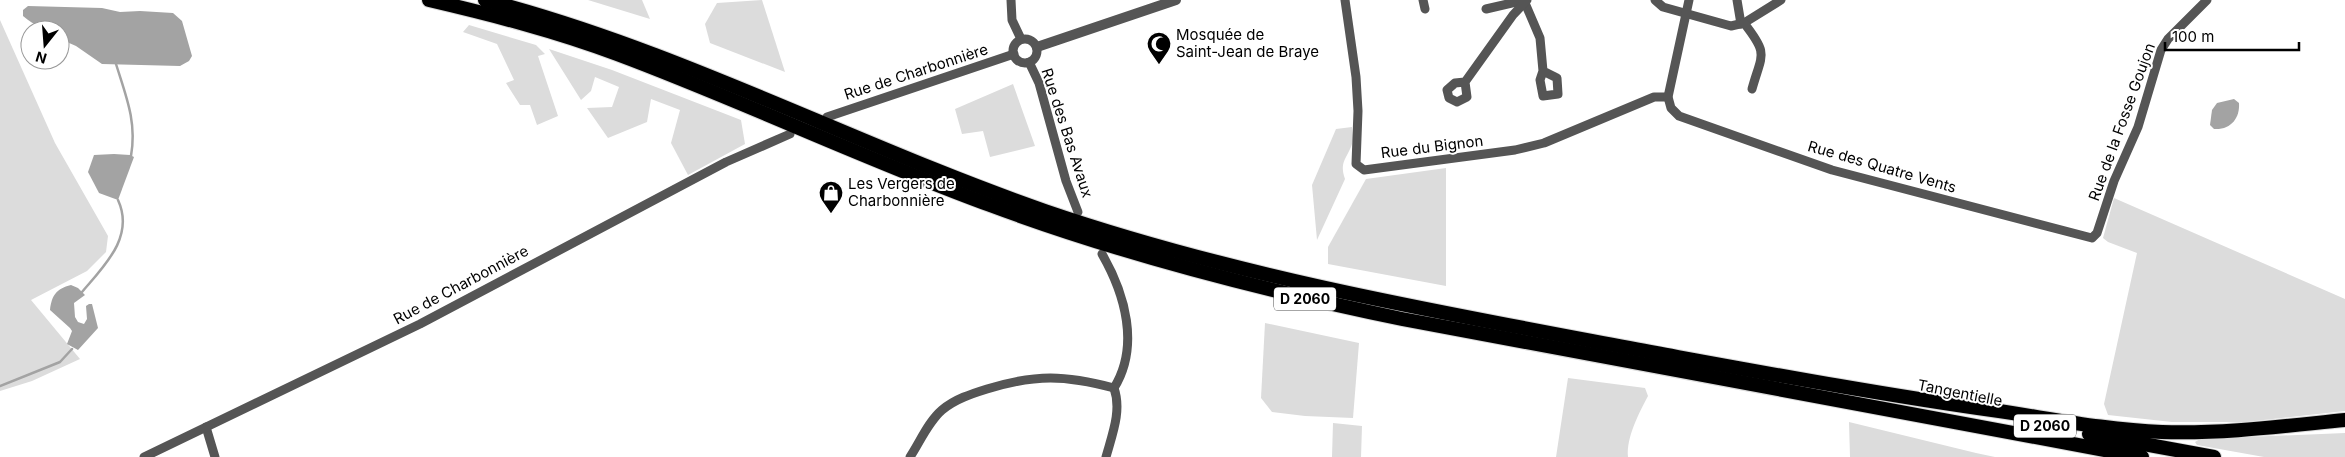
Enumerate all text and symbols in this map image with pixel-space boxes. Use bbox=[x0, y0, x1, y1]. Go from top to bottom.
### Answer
north arrow bbox=[20, 20, 70, 70]
scale bar bbox=[2165, 20, 2299, 52]
place label: Mosquée de Saint-Jean de Braye bbox=[1176, 25, 1319, 61]
text: 100 m bbox=[2172, 27, 2214, 46]
mosque icon: Mosquée de Saint-Jean de Braye bbox=[1146, 31, 1172, 65]
street label: Rue de Charbonnière bbox=[841, 39, 990, 104]
street label: Rue de la Fosse Goujon bbox=[2084, 40, 2159, 203]
text: N bbox=[33, 48, 49, 68]
street label: Rue des Bas Avaux bbox=[1038, 66, 1097, 200]
street label: Rue du Bignon bbox=[1380, 131, 1484, 162]
street label: Rue des Quatre Vents bbox=[1806, 136, 1959, 197]
place label: Les Vergers de Charbonnière bbox=[848, 174, 955, 210]
shop icon: Les Vergers de Charbonnière bbox=[818, 180, 844, 214]
street label: Rue de Charbonnière bbox=[390, 241, 532, 328]
road number: D 2060 bbox=[1274, 288, 1336, 310]
street label: Tangentielle bbox=[1916, 375, 2004, 410]
road number: D 2060 bbox=[2014, 414, 2076, 438]

